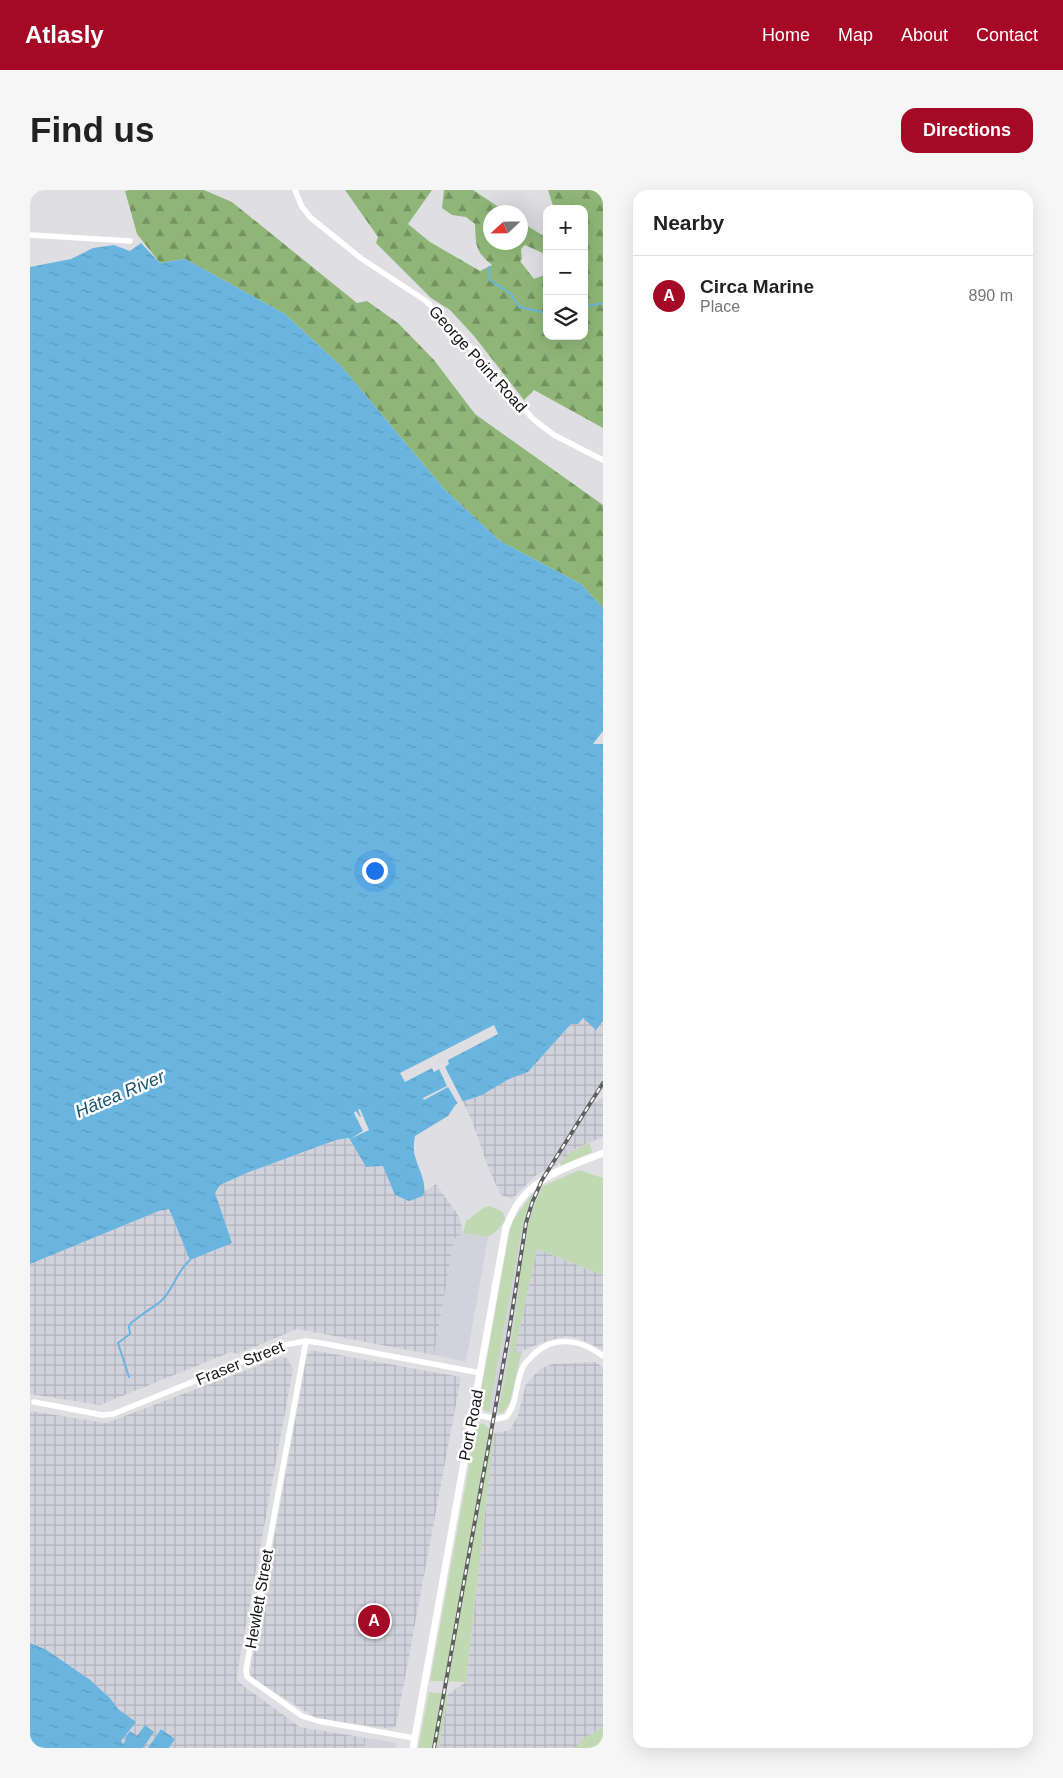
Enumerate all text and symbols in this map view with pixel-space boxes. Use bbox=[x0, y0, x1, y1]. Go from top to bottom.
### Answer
text: Atlasly bbox=[25, 21, 104, 48]
text: Home bbox=[762, 25, 810, 45]
text: Map bbox=[838, 25, 873, 45]
text: About bbox=[901, 25, 948, 45]
text: Contact bbox=[976, 25, 1038, 45]
button: Directions bbox=[901, 108, 1033, 153]
text: Find us bbox=[30, 110, 154, 149]
north arrow bbox=[483, 205, 528, 250]
map controls bbox=[543, 205, 588, 340]
button: + bbox=[543, 205, 588, 250]
text: Nearby bbox=[653, 211, 724, 234]
button: − bbox=[543, 250, 588, 295]
text: Circa Marine bbox=[700, 276, 814, 297]
text: A bbox=[663, 287, 675, 304]
text: 890 m bbox=[969, 287, 1013, 304]
button: layers bbox=[543, 295, 588, 340]
text: Place bbox=[700, 298, 740, 315]
street label: George Point Road bbox=[426, 302, 530, 416]
your location bbox=[362, 858, 388, 884]
water label: Hātea River bbox=[72, 1066, 169, 1122]
street label: Fraser Street bbox=[194, 1337, 287, 1388]
street label: Port Road bbox=[456, 1388, 486, 1462]
street label: Hewlett Street bbox=[242, 1547, 276, 1650]
pin: A bbox=[358, 1602, 390, 1640]

